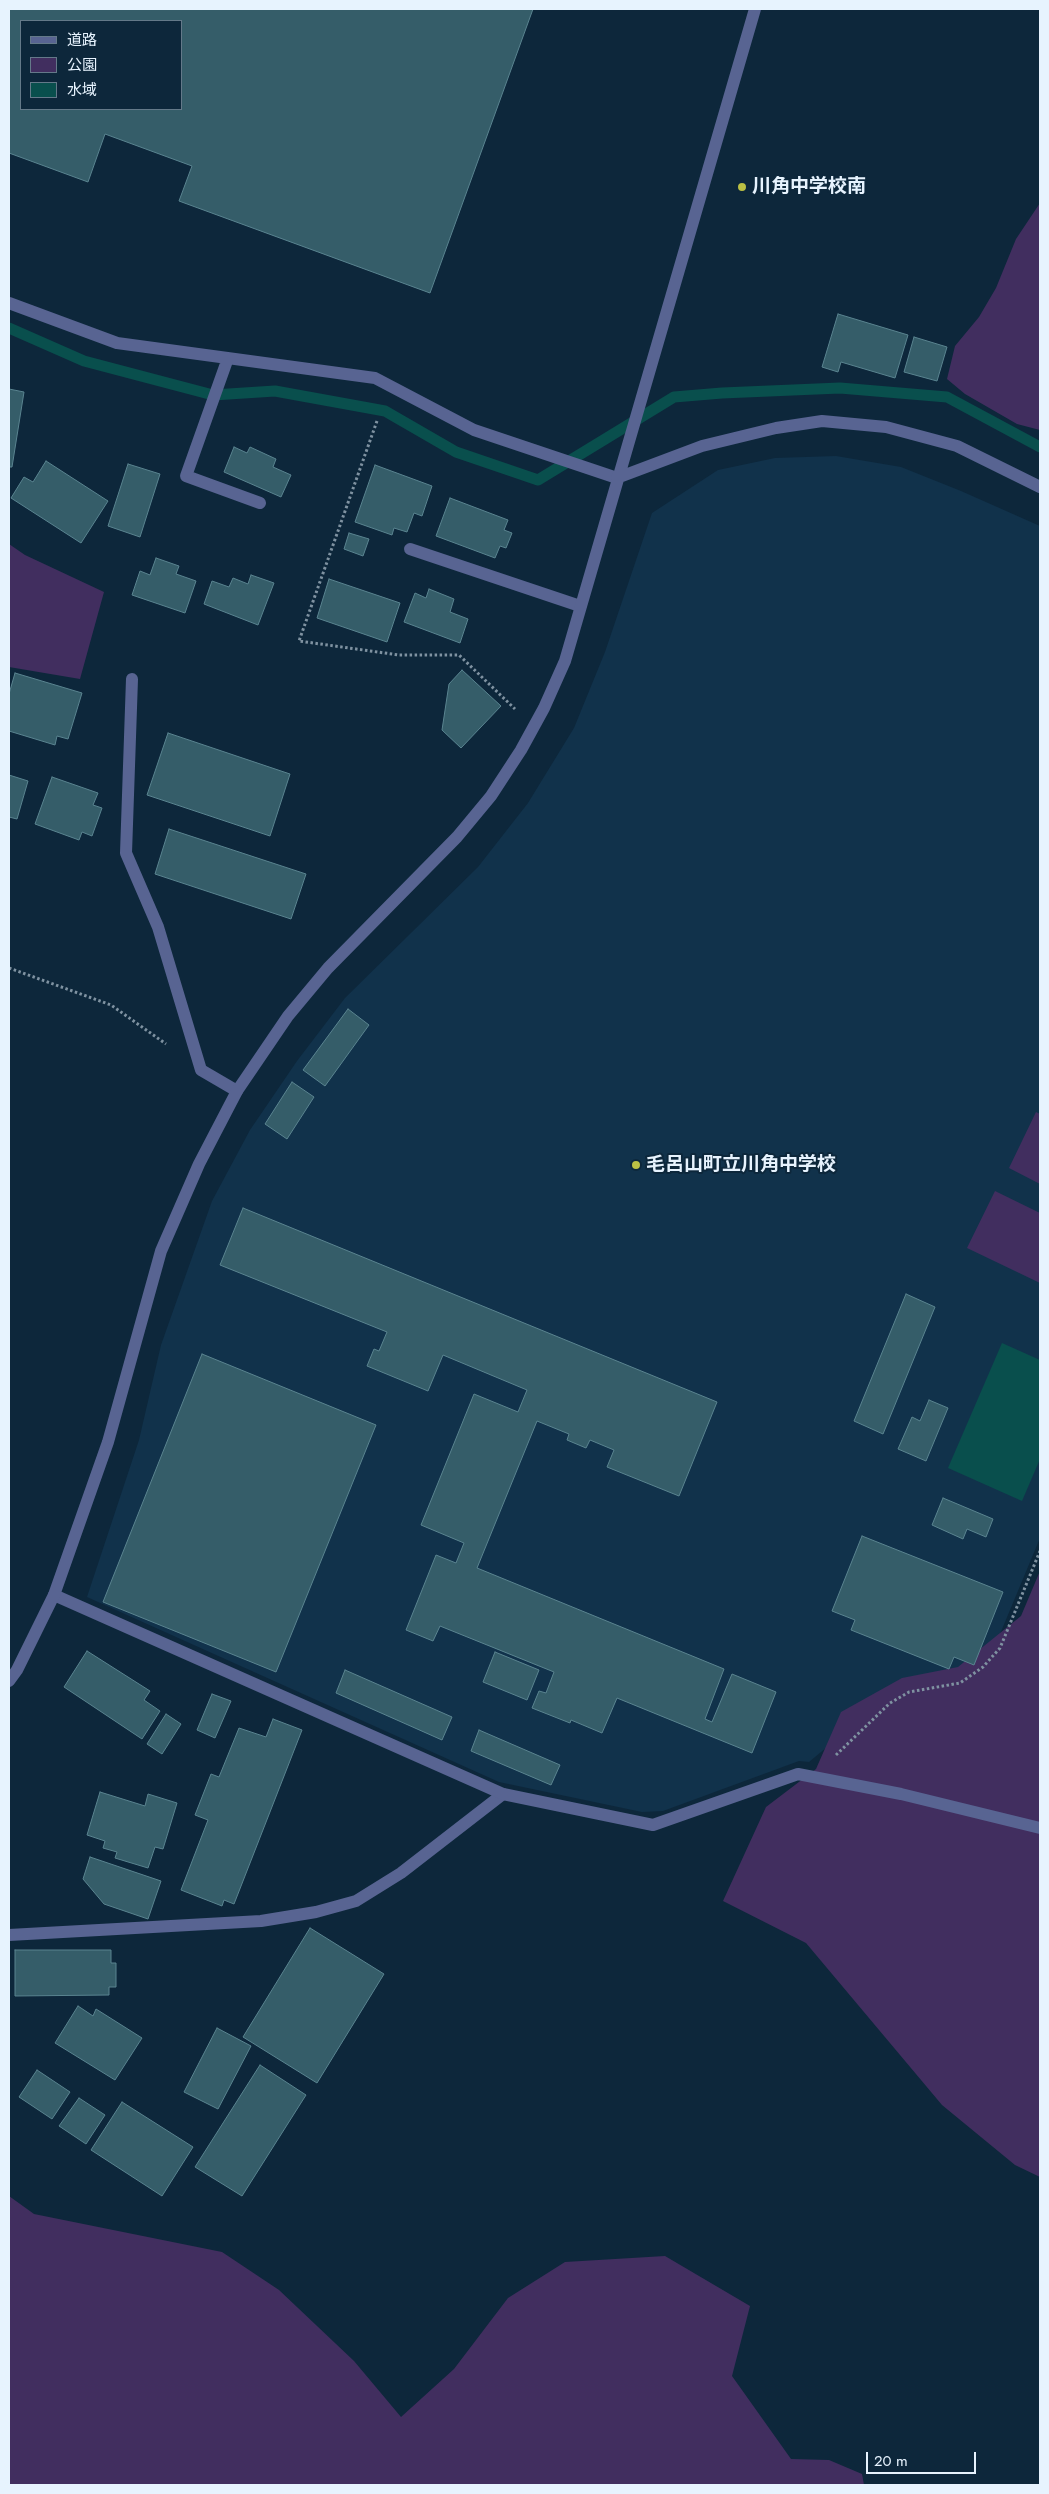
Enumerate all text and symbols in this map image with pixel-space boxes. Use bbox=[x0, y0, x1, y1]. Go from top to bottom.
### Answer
legend bbox=[20, 20, 182, 110]
text: 道路 bbox=[67, 29, 97, 51]
text: 公園 bbox=[67, 54, 97, 76]
text: 水域 bbox=[67, 79, 97, 101]
place label: 川角中学校南 bbox=[752, 176, 866, 198]
marker: 川角中学校南 bbox=[736, 181, 748, 193]
place label: 毛呂山町立川角中学校 bbox=[646, 1154, 836, 1176]
marker: 毛呂山町立川角中学校 bbox=[630, 1159, 642, 1171]
scale bar bbox=[869, 2442, 979, 2474]
text: 20 m bbox=[874, 2450, 908, 2472]

